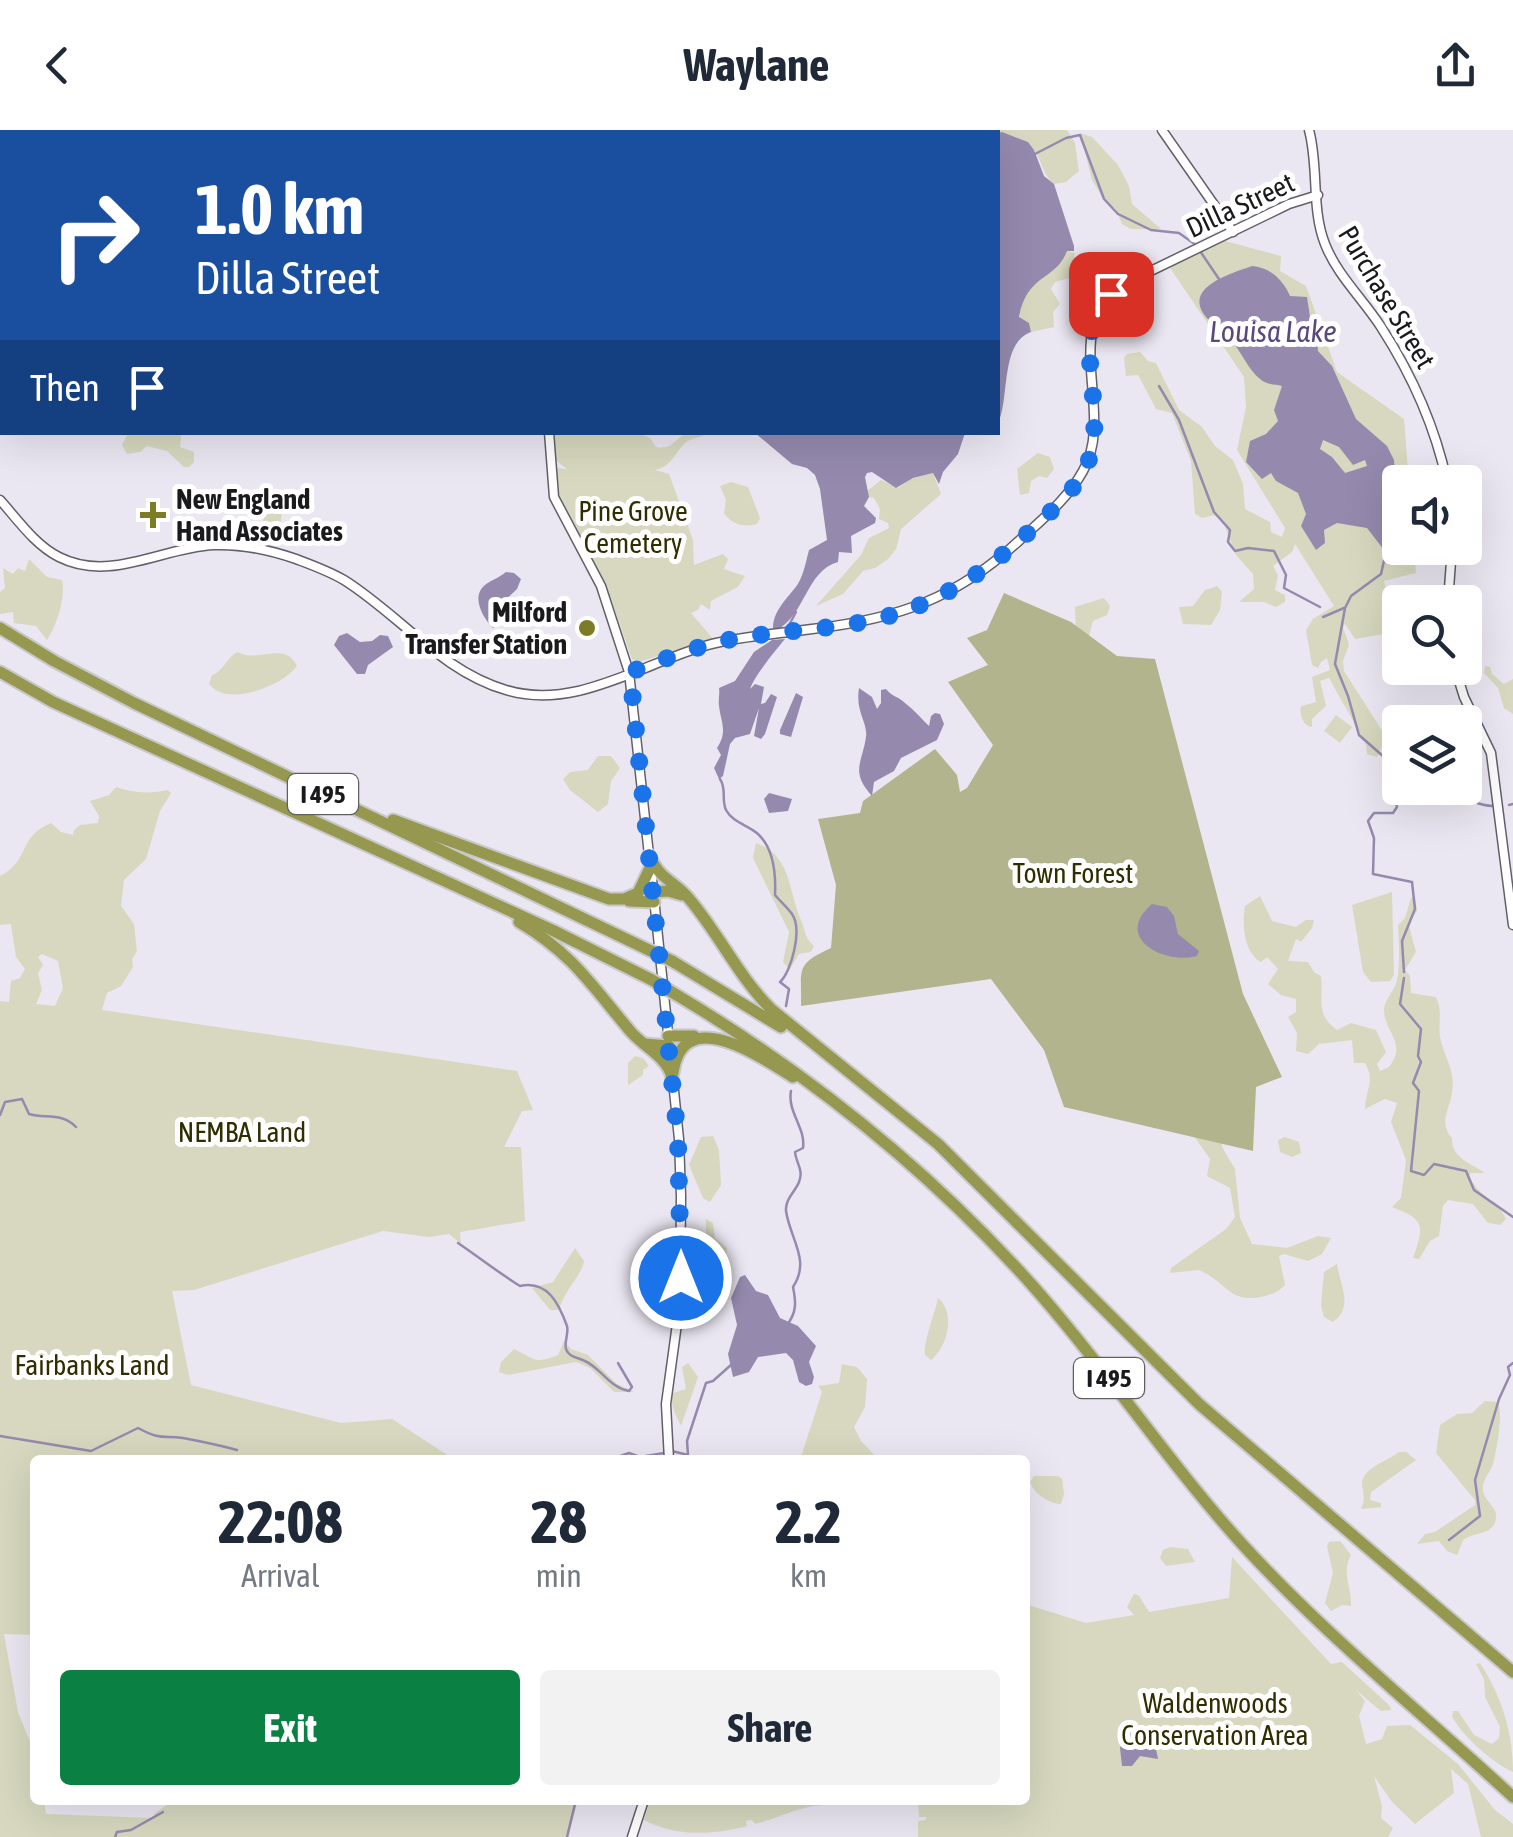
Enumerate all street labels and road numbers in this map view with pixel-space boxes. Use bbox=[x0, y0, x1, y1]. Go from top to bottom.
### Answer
street label: Dilla Street bbox=[1181, 166, 1299, 244]
street label: Purchase Street bbox=[1332, 220, 1442, 374]
road number: I 495 bbox=[288, 774, 358, 814]
road number: I 495 bbox=[1074, 1358, 1144, 1398]

